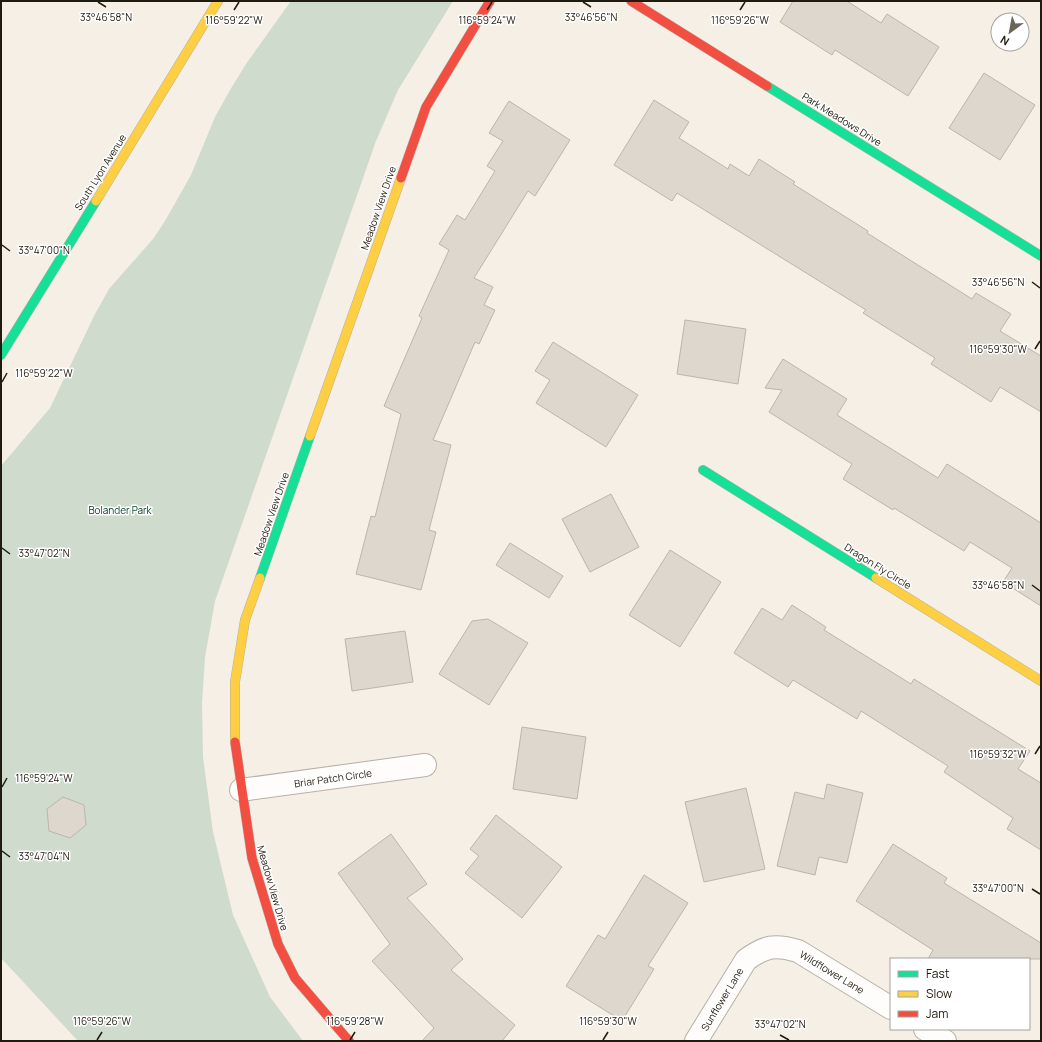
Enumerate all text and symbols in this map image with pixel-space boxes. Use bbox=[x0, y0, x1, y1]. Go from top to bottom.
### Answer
text: 33°46'58"N bbox=[80, 10, 132, 24]
text: 33°46'56"N bbox=[565, 10, 617, 24]
north arrow bbox=[990, 12, 1030, 52]
text: 116°59'22"W bbox=[205, 13, 263, 27]
text: 116°59'24"W bbox=[459, 13, 516, 27]
text: 116°59'26"W bbox=[711, 13, 770, 27]
text: N bbox=[997, 32, 1012, 49]
street label: Park Meadows Drive bbox=[800, 89, 885, 149]
street label: South Lyon Avenue bbox=[71, 131, 129, 213]
street label: Meadow View Drive bbox=[357, 164, 399, 252]
text: 33°47'00"N bbox=[18, 243, 70, 257]
text: 33°46'56"N bbox=[972, 275, 1024, 289]
text: 116°59'30"W bbox=[969, 342, 1027, 356]
text: 116°59'22"W bbox=[15, 366, 73, 380]
street label: Meadow View Drive bbox=[250, 470, 292, 558]
park label: Bolander Park bbox=[88, 503, 153, 517]
street label: Dragon Fly Circle bbox=[842, 540, 914, 592]
text: 33°47'02"N bbox=[18, 546, 70, 560]
text: 33°46'58"N bbox=[972, 578, 1024, 592]
text: 116°59'32"W bbox=[969, 747, 1027, 761]
street label: Briar Patch Circle bbox=[293, 766, 373, 790]
text: 116°59'24"W bbox=[16, 771, 73, 785]
street label: Meadow View Drive bbox=[254, 844, 292, 932]
text: 33°47'04"N bbox=[18, 849, 70, 863]
text: 33°47'00"N bbox=[972, 881, 1024, 895]
street label: Wildflower Lane bbox=[797, 947, 867, 997]
legend bbox=[890, 958, 1030, 1030]
street label: Sunflower Lane bbox=[698, 965, 746, 1033]
text: Fast bbox=[926, 965, 950, 982]
text: Slow bbox=[926, 985, 952, 1002]
text: Jam bbox=[926, 1005, 948, 1022]
text: 116°59'26"W bbox=[73, 1014, 132, 1028]
text: 116°59'28"W bbox=[326, 1014, 384, 1028]
text: 116°59'30"W bbox=[579, 1014, 637, 1028]
text: 33°47'02"N bbox=[754, 1017, 806, 1031]

